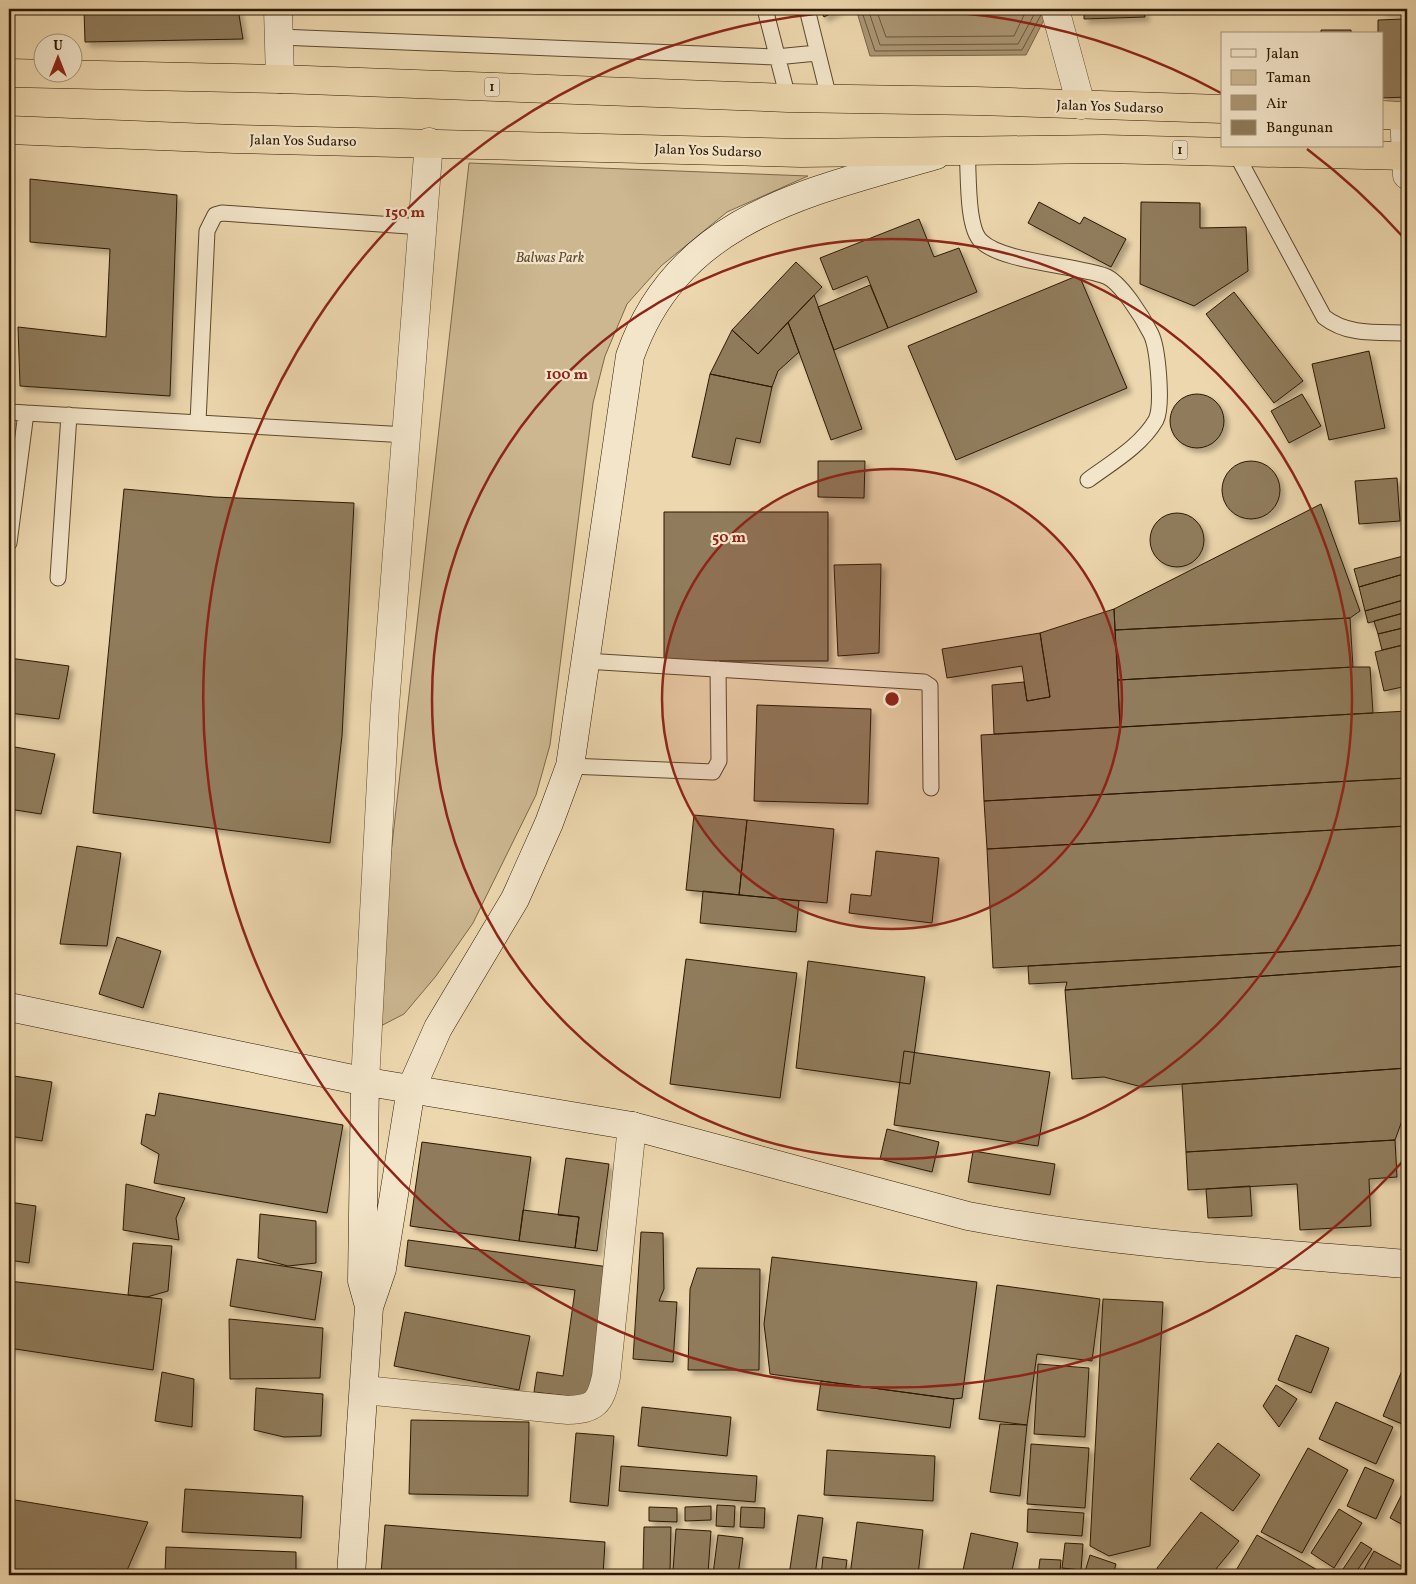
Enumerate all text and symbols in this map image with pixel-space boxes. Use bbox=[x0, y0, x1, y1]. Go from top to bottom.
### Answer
north arrow bbox=[32, 32, 82, 82]
legend bbox=[1221, 32, 1384, 148]
text: U bbox=[53, 37, 63, 56]
text: Jalan bbox=[1266, 44, 1299, 65]
text: Taman bbox=[1266, 68, 1311, 89]
road number: 1 bbox=[484, 77, 500, 96]
text: Air bbox=[1266, 94, 1287, 115]
street label: Jalan Yos Sudarso bbox=[1056, 96, 1164, 119]
text: Bangunan bbox=[1266, 118, 1333, 139]
street label: Jalan Yos Sudarso bbox=[249, 131, 357, 152]
street label: Jalan Yos Sudarso bbox=[654, 140, 762, 163]
road number: 1 bbox=[1172, 140, 1188, 160]
text: 150 m bbox=[385, 203, 425, 224]
park label: Balwas Park bbox=[516, 249, 585, 268]
text: 100 m bbox=[546, 365, 589, 386]
text: 50 m bbox=[712, 528, 746, 549]
centre of rings bbox=[883, 690, 901, 708]

